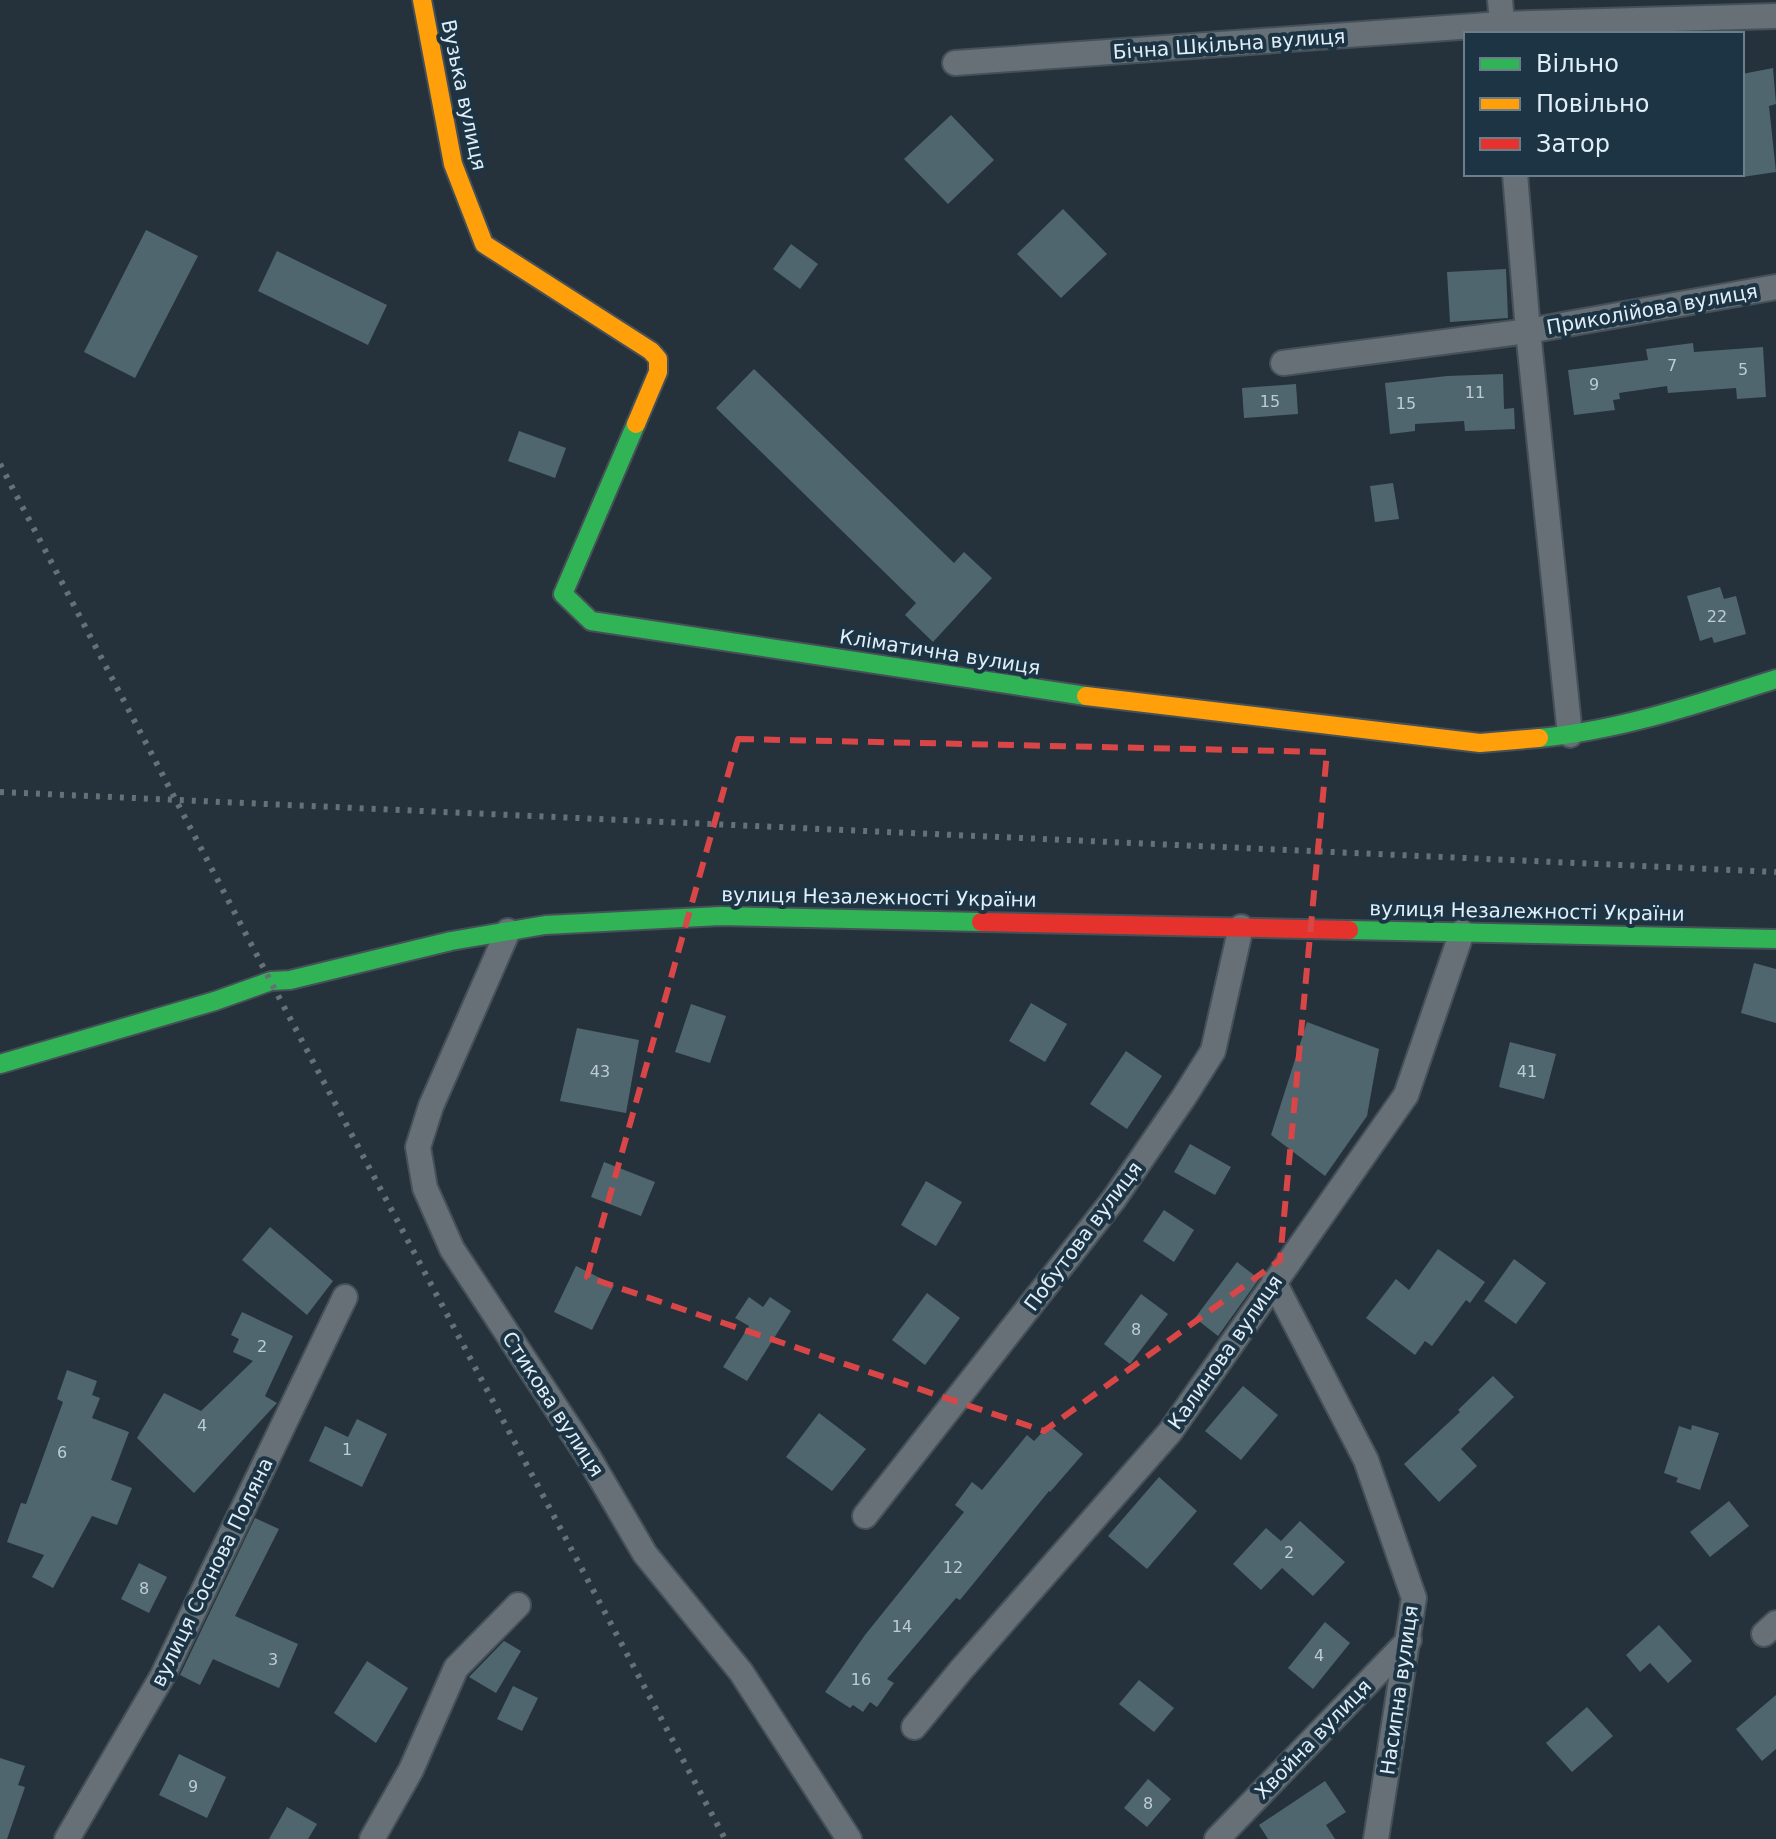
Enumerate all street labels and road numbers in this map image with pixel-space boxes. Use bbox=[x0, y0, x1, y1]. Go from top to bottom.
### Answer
street label: Вузька вулиця bbox=[436, 17, 492, 173]
street label: Бічна Шкільна вулиця bbox=[1112, 24, 1346, 64]
street label: Приколійова вулиця bbox=[1545, 279, 1759, 339]
street label: Кліматична вулиця bbox=[838, 624, 1042, 680]
street label: вулиця Незалежності України bbox=[721, 882, 1037, 912]
street label: вулиця Незалежності України bbox=[1369, 896, 1685, 926]
street label: Побутова вулиця bbox=[1019, 1157, 1147, 1315]
street label: Калинова вулиця bbox=[1163, 1270, 1287, 1434]
street label: Стикова вулиця bbox=[497, 1327, 609, 1481]
street label: вулиця Соснова Поляна bbox=[146, 1454, 278, 1690]
street label: Насипна вулиця bbox=[1375, 1604, 1423, 1776]
street label: Хвойна вулиця bbox=[1250, 1674, 1376, 1804]

